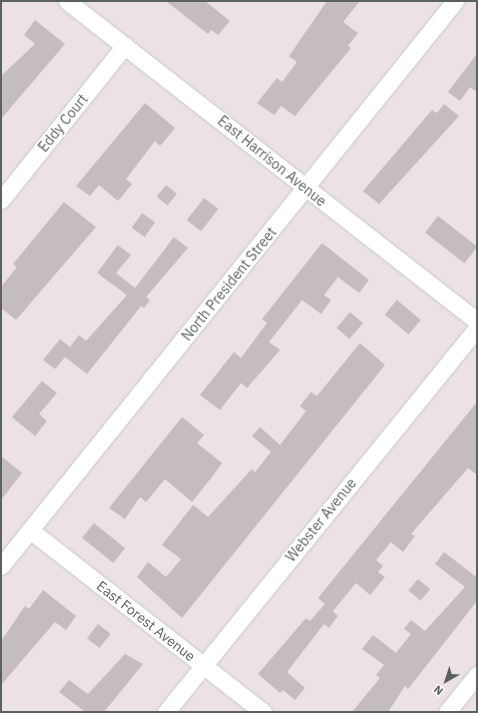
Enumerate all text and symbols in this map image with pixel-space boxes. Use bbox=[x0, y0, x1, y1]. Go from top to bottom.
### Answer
street label: Eddy Court bbox=[35, 91, 91, 155]
street label: East Harrison Avenue bbox=[214, 112, 330, 210]
street label: North President Street bbox=[178, 224, 280, 344]
street label: Webster Avenue bbox=[282, 475, 360, 565]
street label: East Forest Avenue bbox=[93, 577, 199, 665]
north arrow bbox=[426, 661, 466, 701]
text: N bbox=[431, 682, 446, 698]

